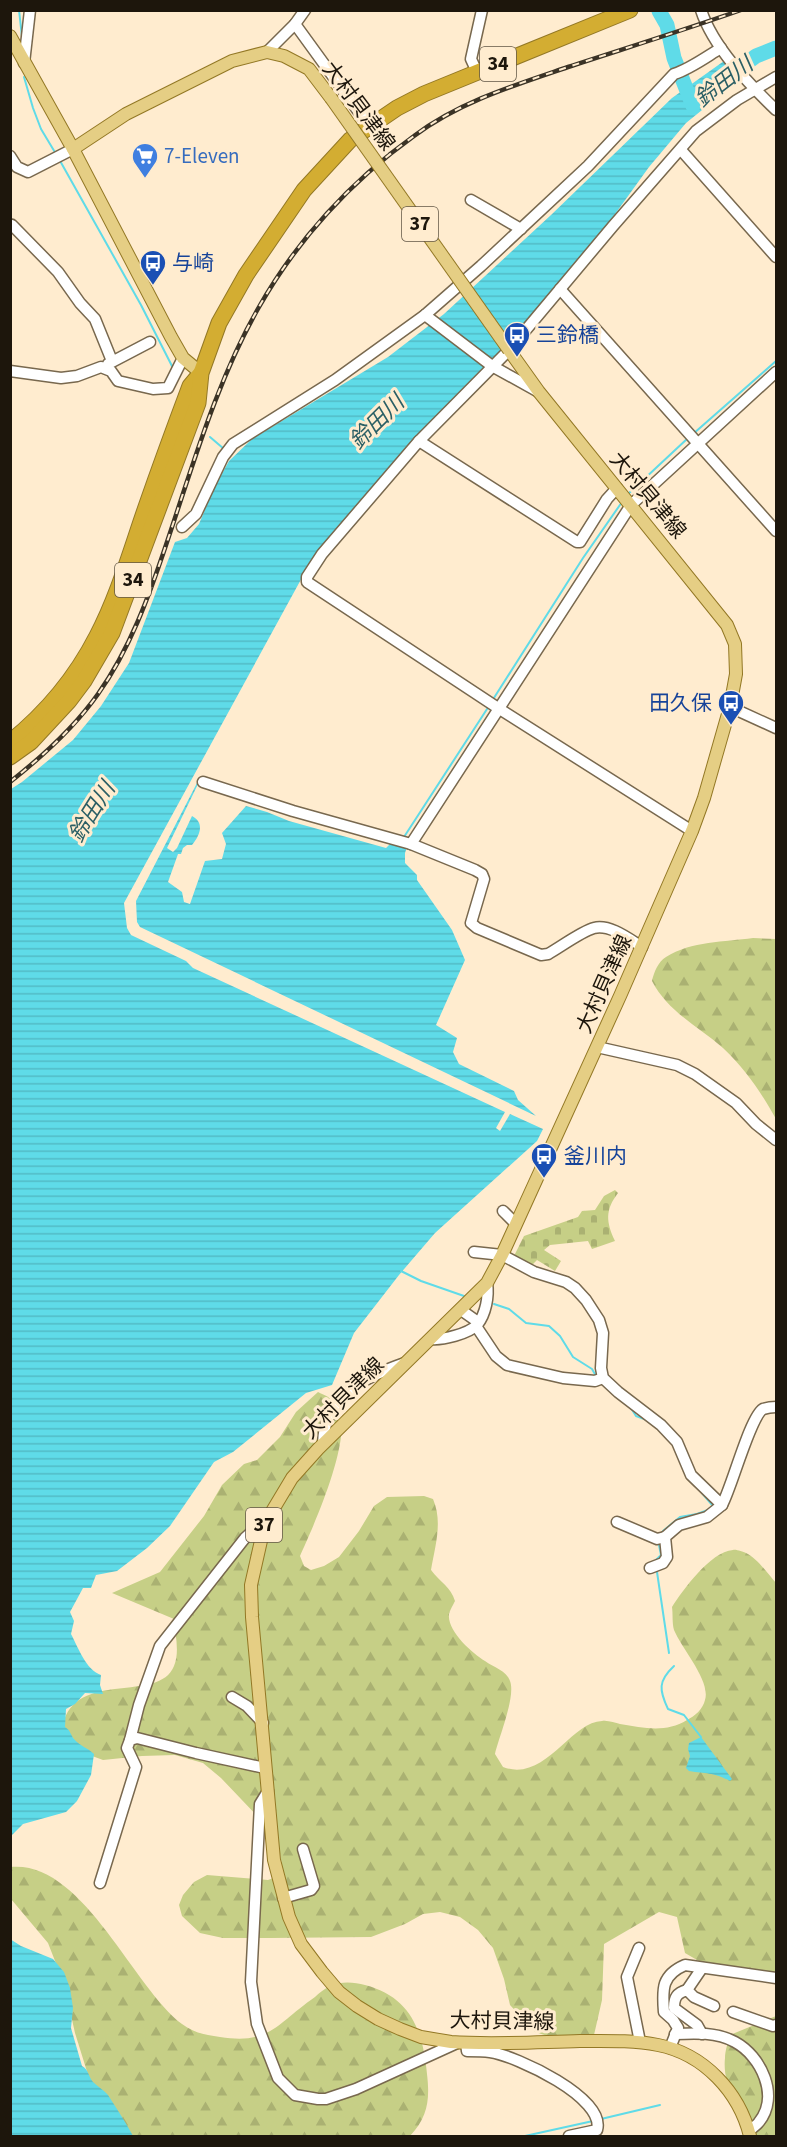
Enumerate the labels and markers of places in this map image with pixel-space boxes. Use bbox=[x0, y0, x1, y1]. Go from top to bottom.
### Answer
supermarket icon: 7-Eleven bbox=[130, 141, 160, 179]
place label: 7-Eleven bbox=[164, 141, 240, 171]
bus stop icon: 与崎 bbox=[138, 248, 168, 286]
place label: 与崎 bbox=[172, 248, 214, 278]
bus stop icon: 三鈴橋 bbox=[502, 320, 532, 358]
place label: 三鈴橋 bbox=[536, 320, 599, 350]
place label: 田久保 bbox=[649, 688, 712, 718]
bus stop icon: 田久保 bbox=[716, 688, 746, 726]
bus stop icon: 釜川内 bbox=[529, 1141, 559, 1179]
place label: 釜川内 bbox=[564, 1141, 627, 1171]

